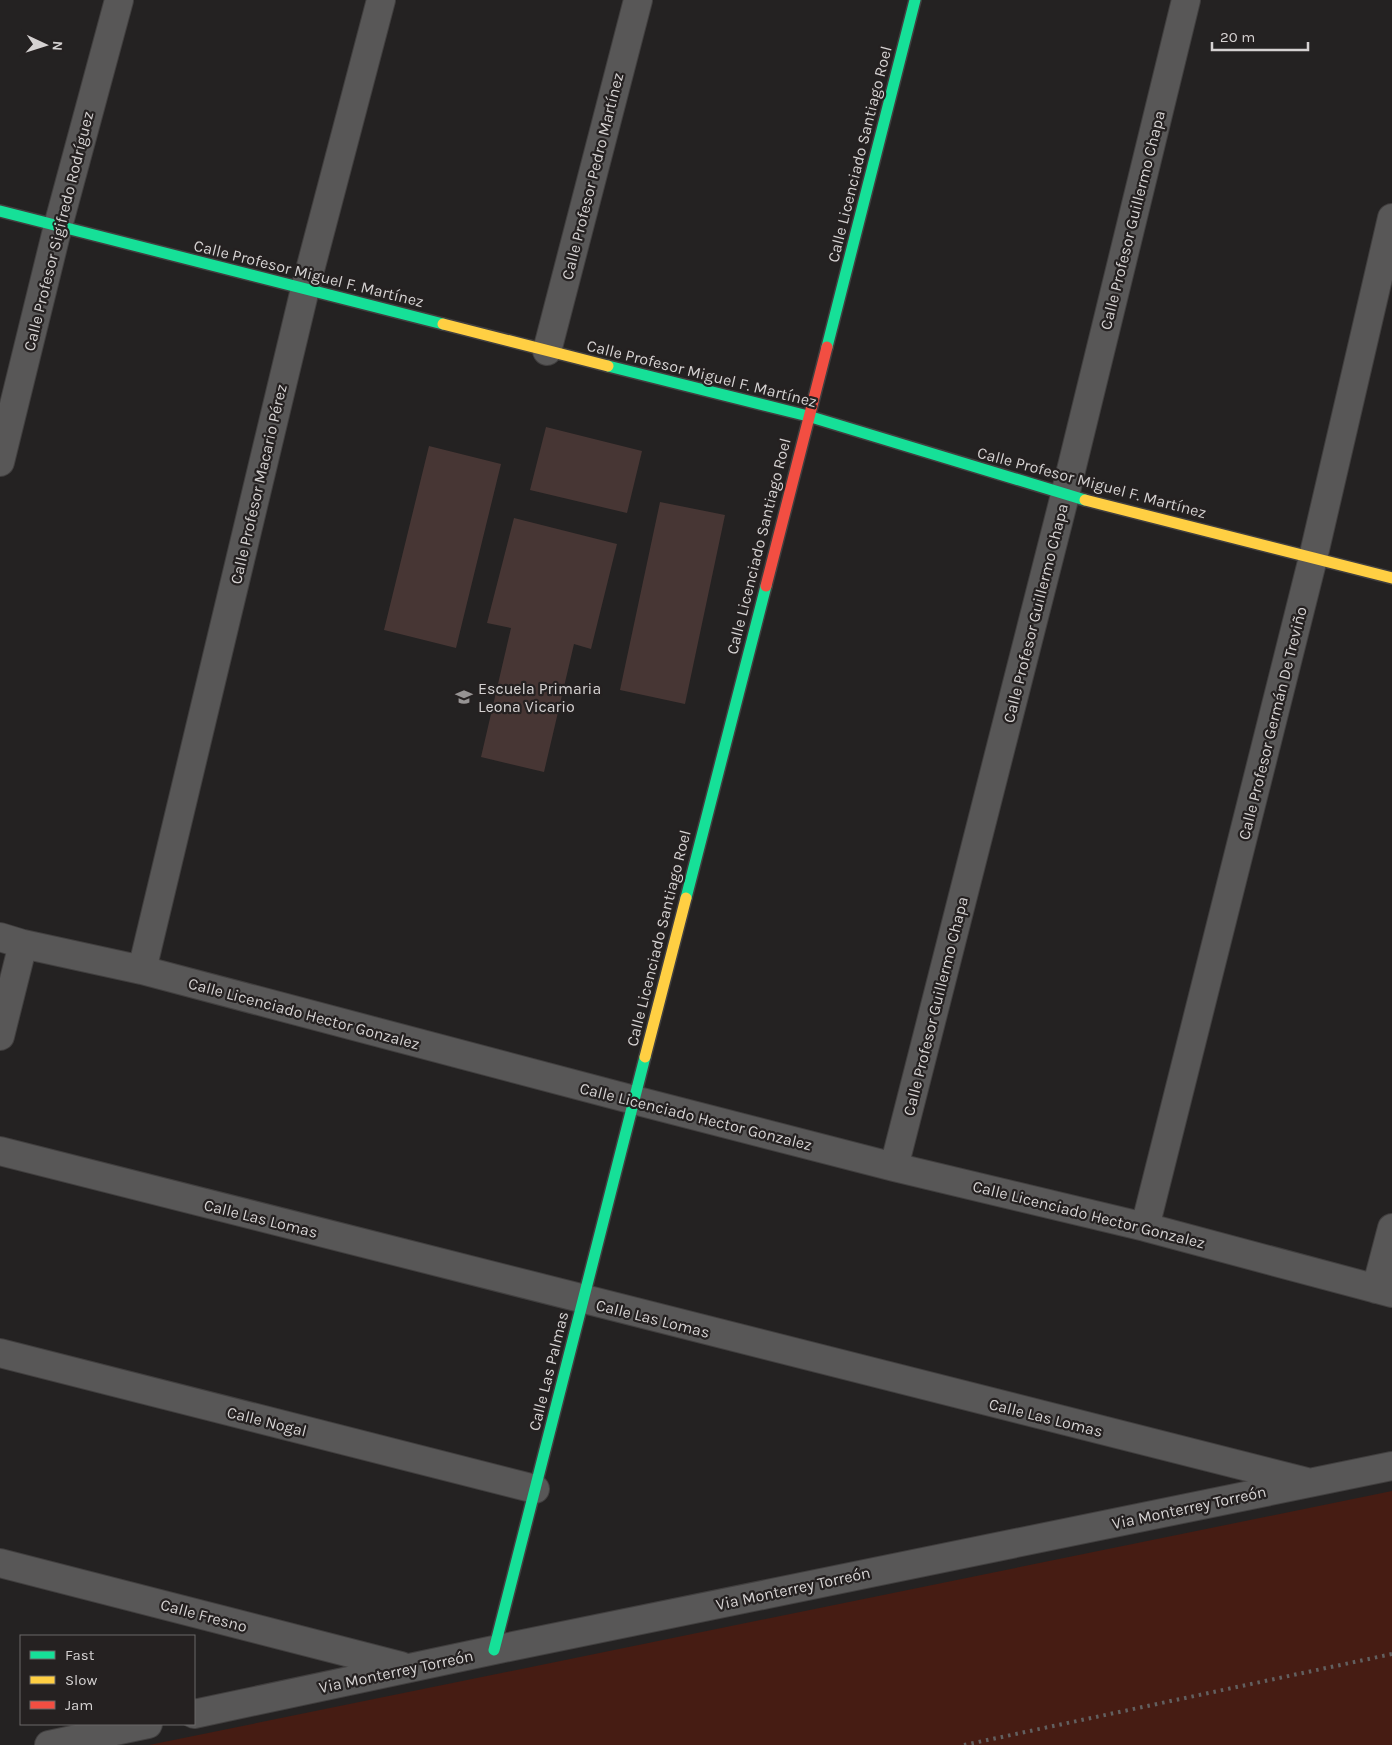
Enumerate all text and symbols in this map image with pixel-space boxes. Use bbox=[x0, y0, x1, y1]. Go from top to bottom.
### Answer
north arrow bbox=[20, 20, 70, 70]
scale bar bbox=[1212, 20, 1308, 52]
text: 20 m bbox=[1220, 28, 1255, 46]
text: N bbox=[49, 40, 66, 51]
street label: Calle Licenciado Santiago Roel bbox=[823, 44, 896, 264]
street label: Calle Profesor Pedro Martínez bbox=[558, 71, 627, 282]
street label: Calle Profesor Sigifredo Rodríguez bbox=[19, 109, 97, 353]
street label: Calle Profesor Guillermo Chapa bbox=[1096, 109, 1169, 332]
street label: Calle Profesor Miguel F. Martínez bbox=[192, 236, 426, 311]
street label: Calle Profesor Miguel F. Martínez bbox=[585, 336, 819, 411]
street label: Calle Profesor Macario Pérez bbox=[226, 382, 291, 586]
street label: Calle Licenciado Santiago Roel bbox=[722, 436, 795, 656]
street label: Calle Profesor Miguel F. Martínez bbox=[975, 443, 1208, 522]
street label: Calle Profesor Guillermo Chapa bbox=[999, 502, 1072, 725]
street label: Calle Profesor Germán De Treviño bbox=[1234, 605, 1311, 842]
place label: Escuela Primaria Leona Vicario bbox=[478, 679, 601, 716]
school or university icon: Escuela Primaria Leona Vicario bbox=[454, 687, 474, 707]
street label: Calle Licenciado Santiago Roel bbox=[622, 828, 695, 1048]
street label: Calle Profesor Guillermo Chapa bbox=[899, 895, 972, 1118]
street label: Calle Licenciado Hector Gonzalez bbox=[186, 973, 422, 1054]
street label: Calle Licenciado Hector Gonzalez bbox=[578, 1078, 814, 1155]
street label: Calle Licenciado Hector Gonzalez bbox=[971, 1176, 1207, 1253]
street label: Calle Las Lomas bbox=[202, 1195, 320, 1242]
street label: Calle Las Lomas bbox=[594, 1295, 712, 1342]
street label: Calle Las Palmas bbox=[524, 1309, 573, 1433]
street label: Calle Las Lomas bbox=[987, 1394, 1105, 1441]
street label: Calle Nogal bbox=[225, 1402, 309, 1441]
street label: Via Monterrey Torreón bbox=[1110, 1482, 1268, 1533]
street label: Via Monterrey Torreón bbox=[714, 1563, 872, 1614]
street label: Calle Fresno bbox=[159, 1595, 249, 1636]
legend bbox=[20, 1635, 195, 1725]
text: Fast bbox=[65, 1646, 95, 1664]
street label: Via Monterrey Torreón bbox=[317, 1646, 475, 1697]
text: Slow bbox=[65, 1671, 97, 1689]
text: Jam bbox=[65, 1696, 93, 1714]

